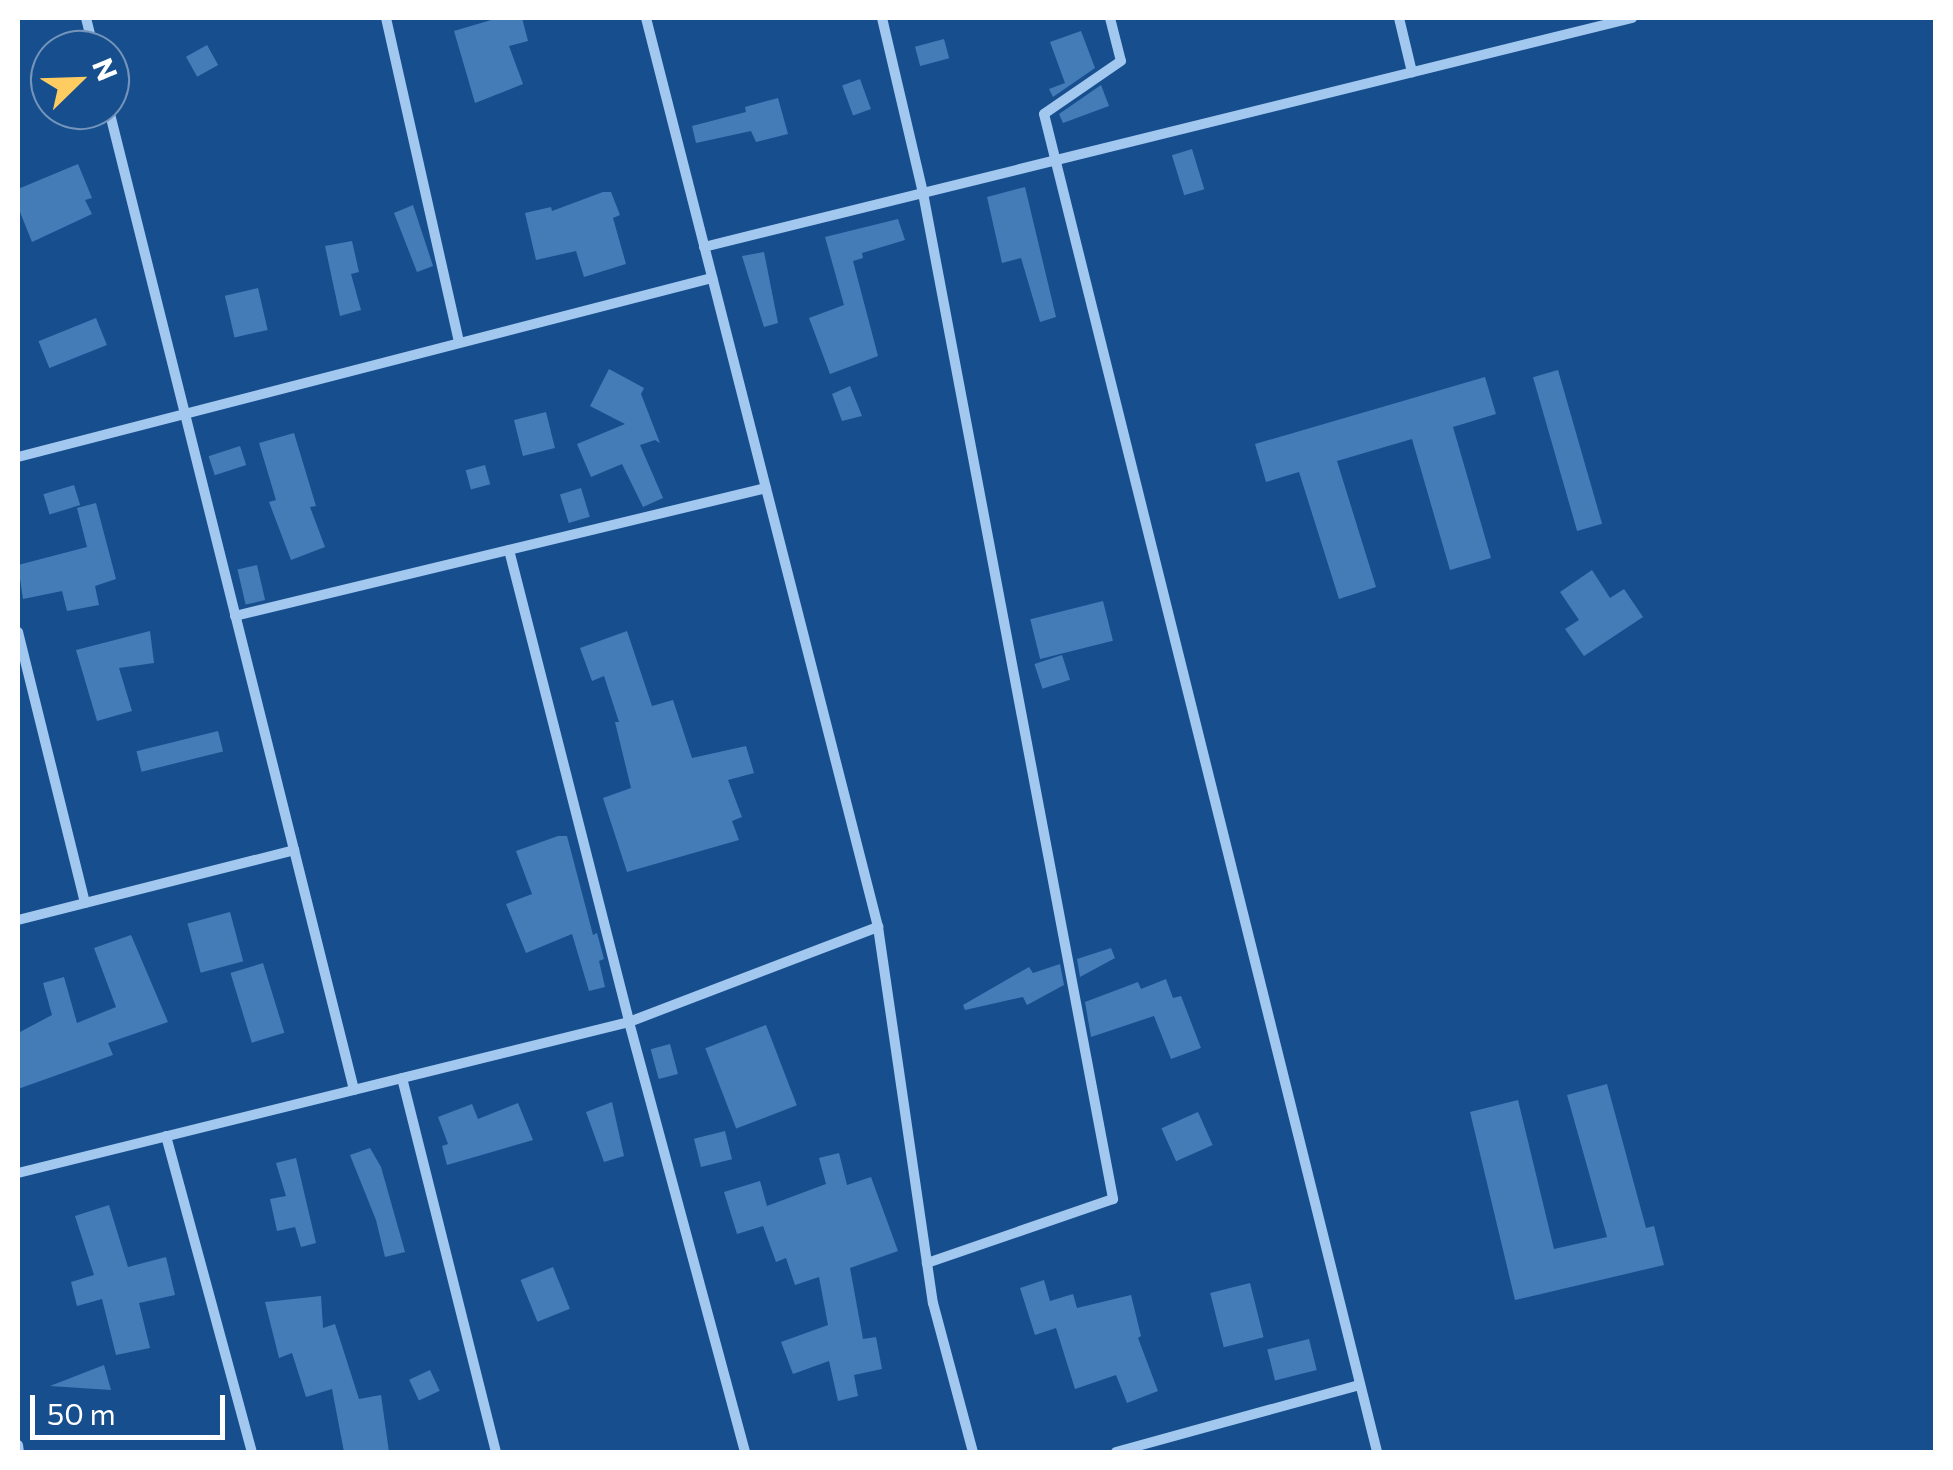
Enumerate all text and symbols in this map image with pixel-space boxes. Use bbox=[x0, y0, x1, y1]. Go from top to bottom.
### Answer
north arrow bbox=[30, 30, 130, 130]
text: N bbox=[86, 53, 126, 85]
scale bar bbox=[35, 1375, 230, 1437]
text: 50 m bbox=[47, 1394, 116, 1431]

